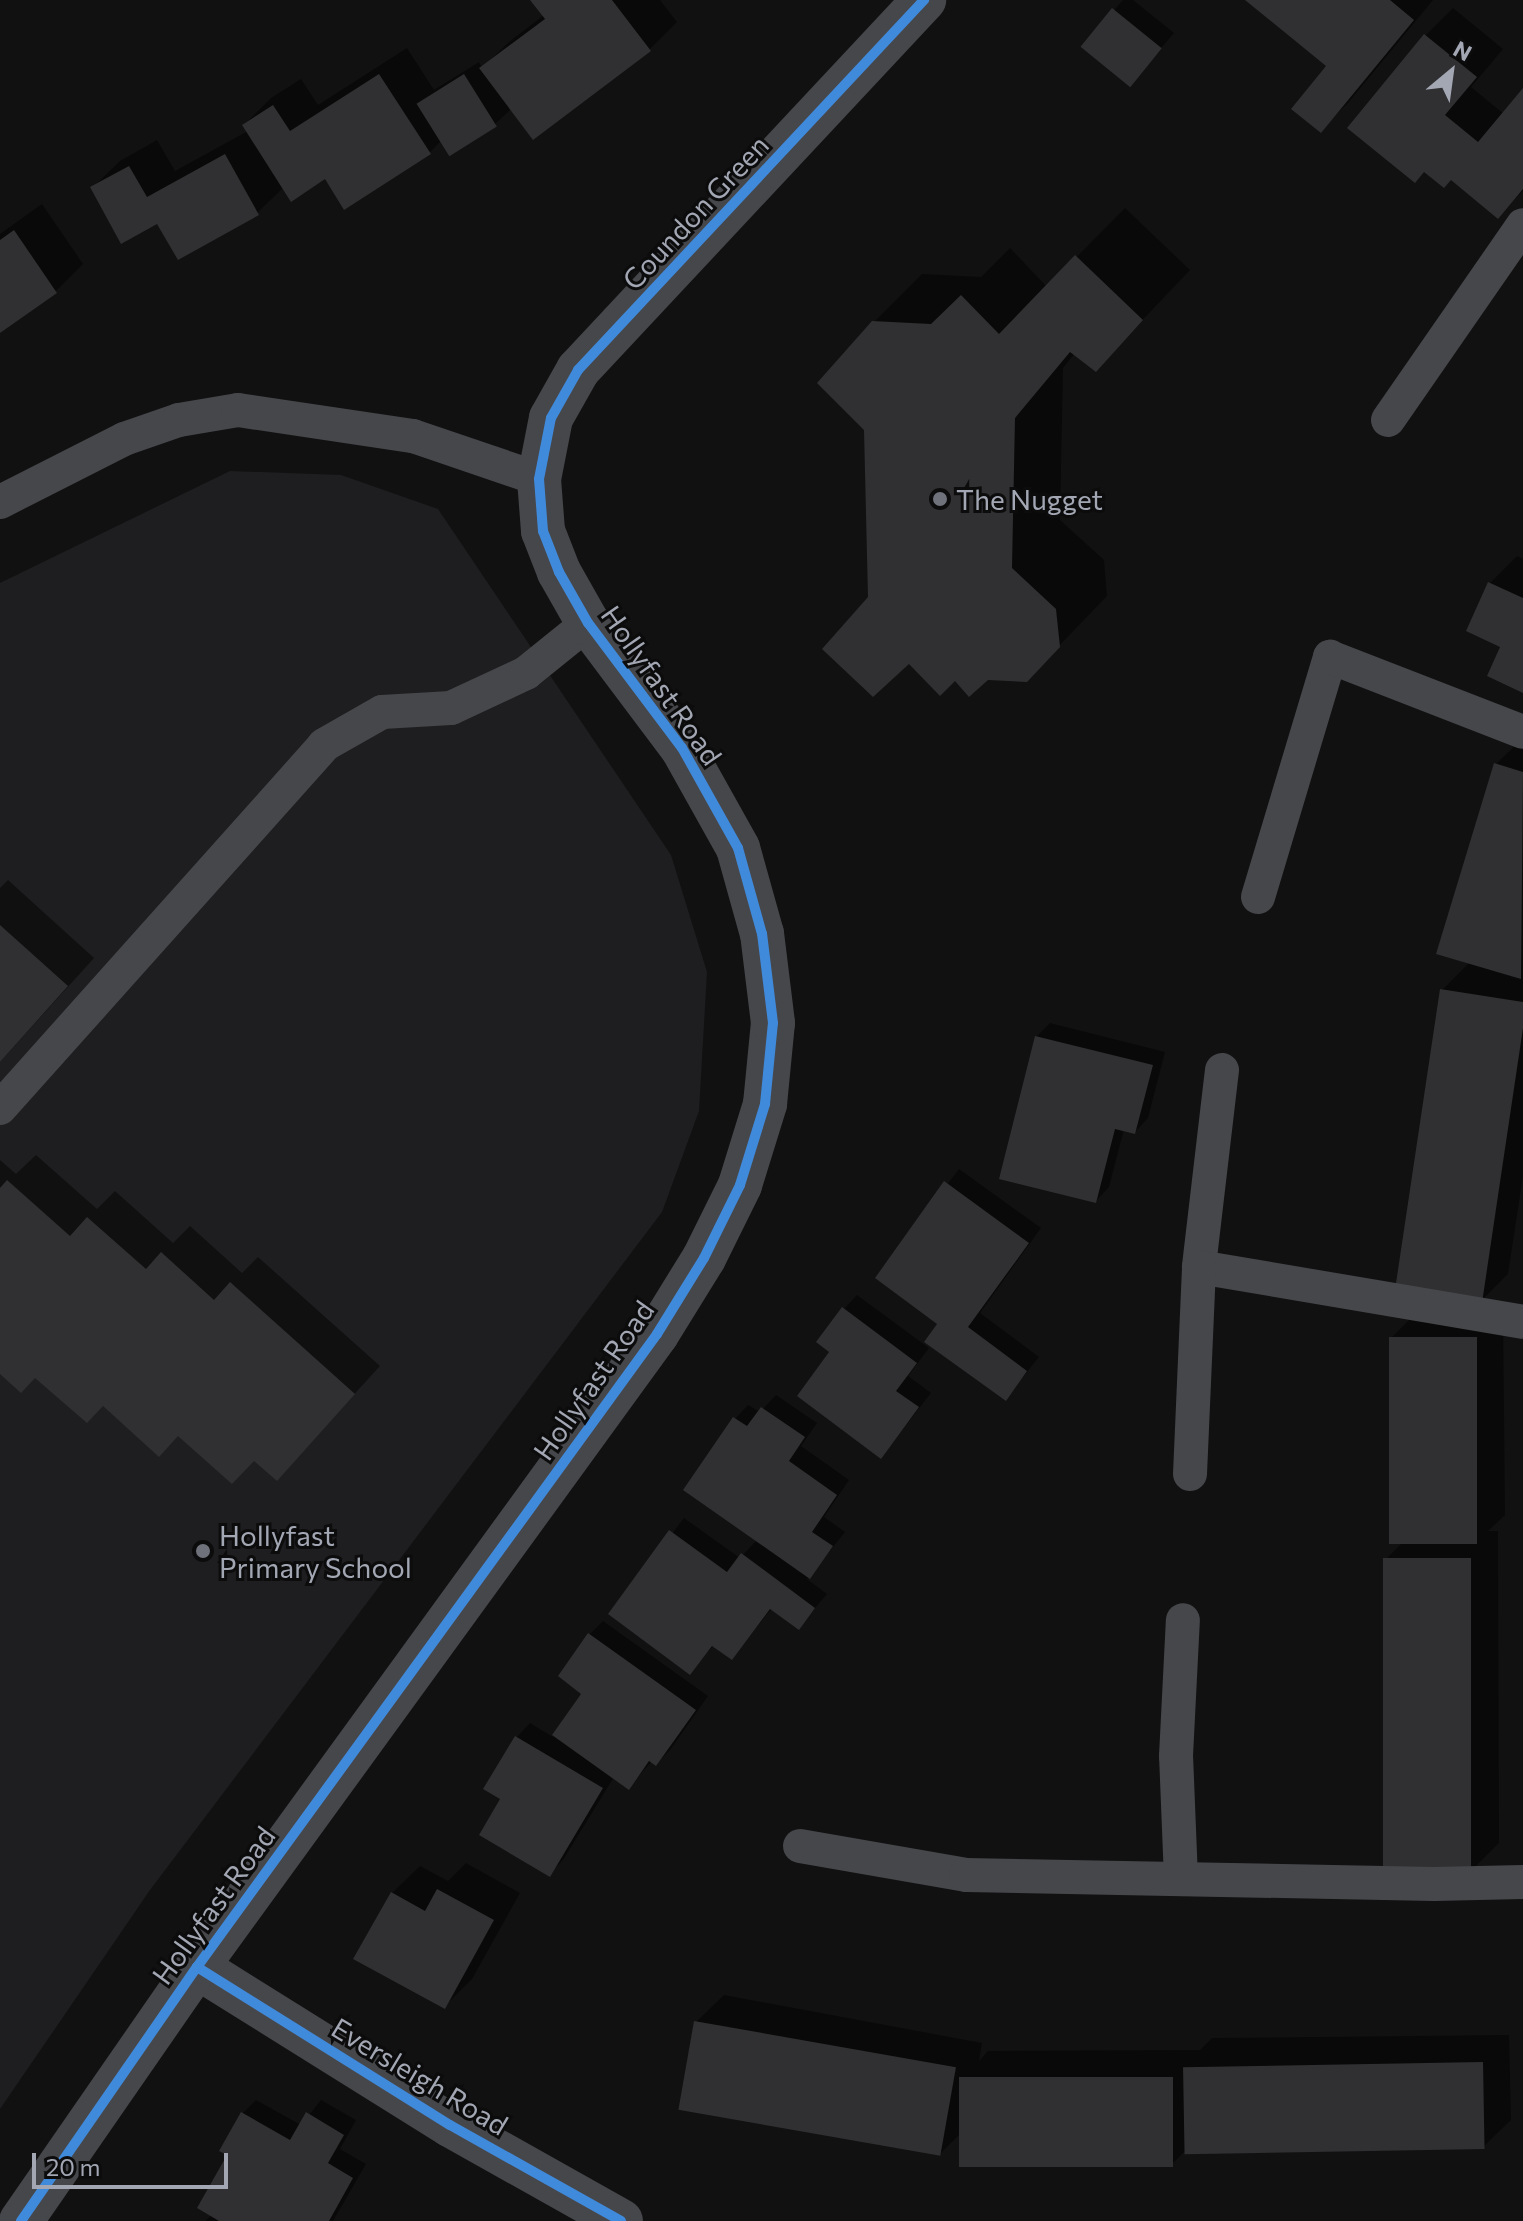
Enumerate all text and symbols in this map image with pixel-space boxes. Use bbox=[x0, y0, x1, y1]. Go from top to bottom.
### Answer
north arrow bbox=[1411, 32, 1491, 112]
text: N bbox=[1449, 35, 1477, 66]
street label: Coundon Green bbox=[615, 128, 775, 296]
place label: The Nugget bbox=[956, 482, 1103, 516]
marker: The Nugget bbox=[931, 490, 949, 508]
street label: Hollyfast Road bbox=[595, 599, 729, 771]
street label: Hollyfast Road bbox=[526, 1294, 660, 1466]
place label: Hollyfast Primary School bbox=[219, 1518, 412, 1584]
marker: Hollyfast Primary School bbox=[194, 1542, 212, 1560]
street label: Hollyfast Road bbox=[145, 1820, 281, 1990]
street label: Eversleigh Road bbox=[326, 2010, 514, 2142]
scale bar bbox=[36, 2137, 232, 2187]
text: 20 m bbox=[46, 2152, 100, 2181]

